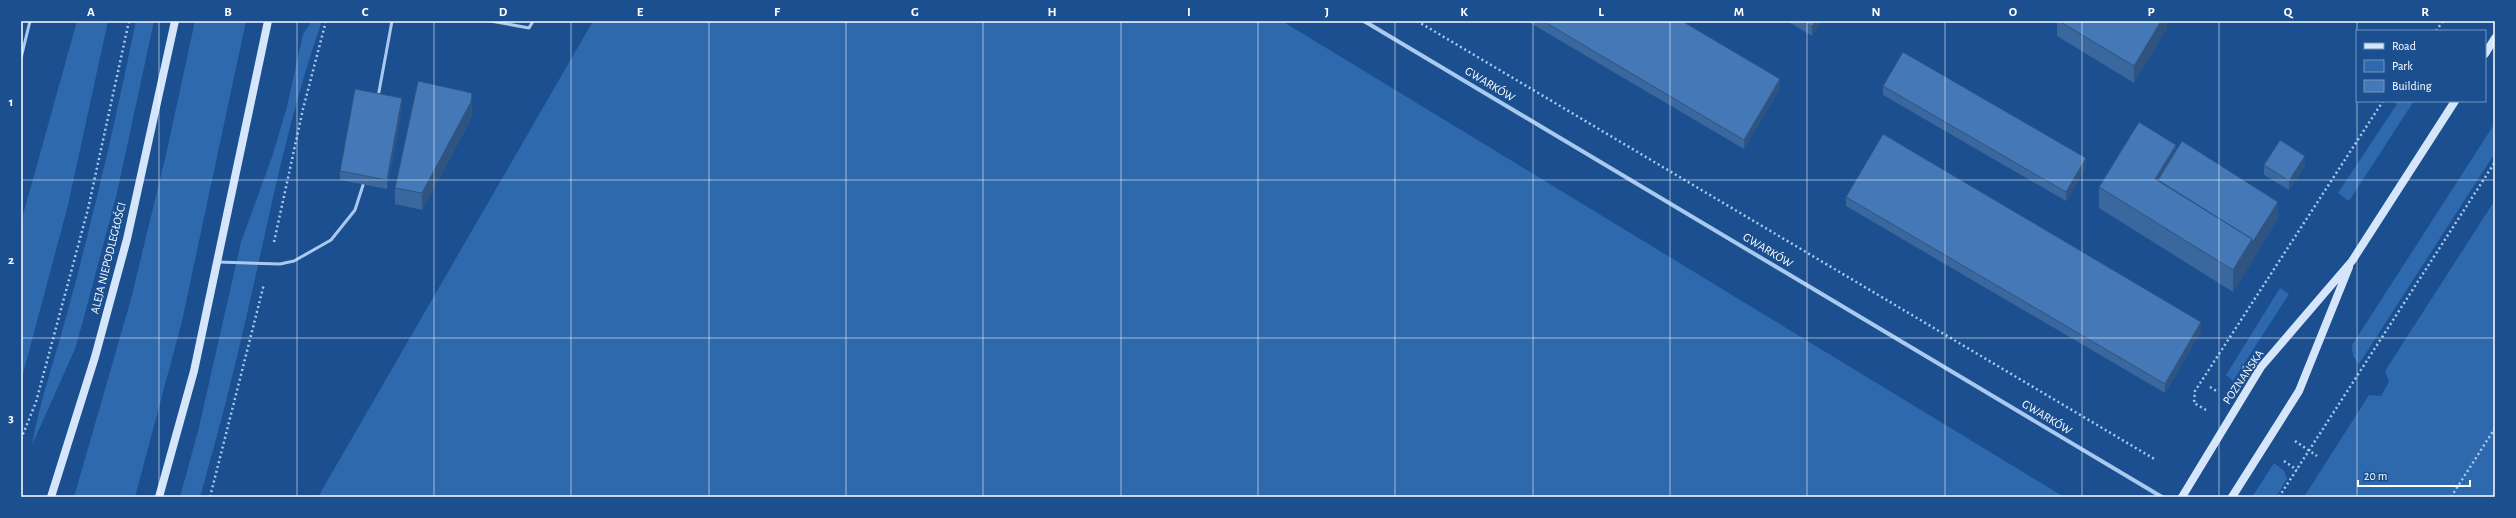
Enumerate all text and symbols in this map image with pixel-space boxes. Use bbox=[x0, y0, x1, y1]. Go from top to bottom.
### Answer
text: A bbox=[87, 6, 95, 19]
text: B bbox=[224, 6, 232, 19]
text: C bbox=[362, 6, 369, 19]
text: D bbox=[499, 6, 508, 19]
text: E bbox=[637, 6, 644, 19]
text: F bbox=[774, 6, 781, 19]
text: G bbox=[911, 6, 919, 19]
text: H bbox=[1047, 6, 1057, 19]
text: I bbox=[1187, 6, 1191, 19]
text: J bbox=[1325, 6, 1329, 19]
text: K bbox=[1460, 6, 1468, 19]
text: L bbox=[1598, 6, 1604, 19]
text: M bbox=[1734, 6, 1744, 19]
text: N bbox=[1871, 6, 1881, 19]
text: O bbox=[2009, 6, 2018, 19]
text: P bbox=[2147, 6, 2155, 19]
text: Q bbox=[2284, 6, 2294, 19]
text: R bbox=[2421, 6, 2429, 19]
legend bbox=[2356, 30, 2486, 102]
text: Road bbox=[2392, 40, 2416, 52]
text: Park bbox=[2392, 60, 2413, 72]
street label: GWARKÓW bbox=[1463, 64, 1518, 104]
text: Building bbox=[2392, 80, 2432, 92]
text: 1 bbox=[9, 96, 13, 109]
street label: ALEJA NIEPODLEGŁOŚCI bbox=[86, 201, 128, 315]
street label: GWARKÓW bbox=[1741, 230, 1796, 270]
text: 2 bbox=[8, 254, 14, 267]
street label: POZNAŃSKA bbox=[2220, 347, 2266, 406]
street label: GWARKÓW bbox=[2020, 397, 2075, 437]
text: 3 bbox=[8, 412, 14, 425]
scale bar bbox=[2358, 462, 2470, 488]
text: 20 m bbox=[2364, 470, 2387, 482]

